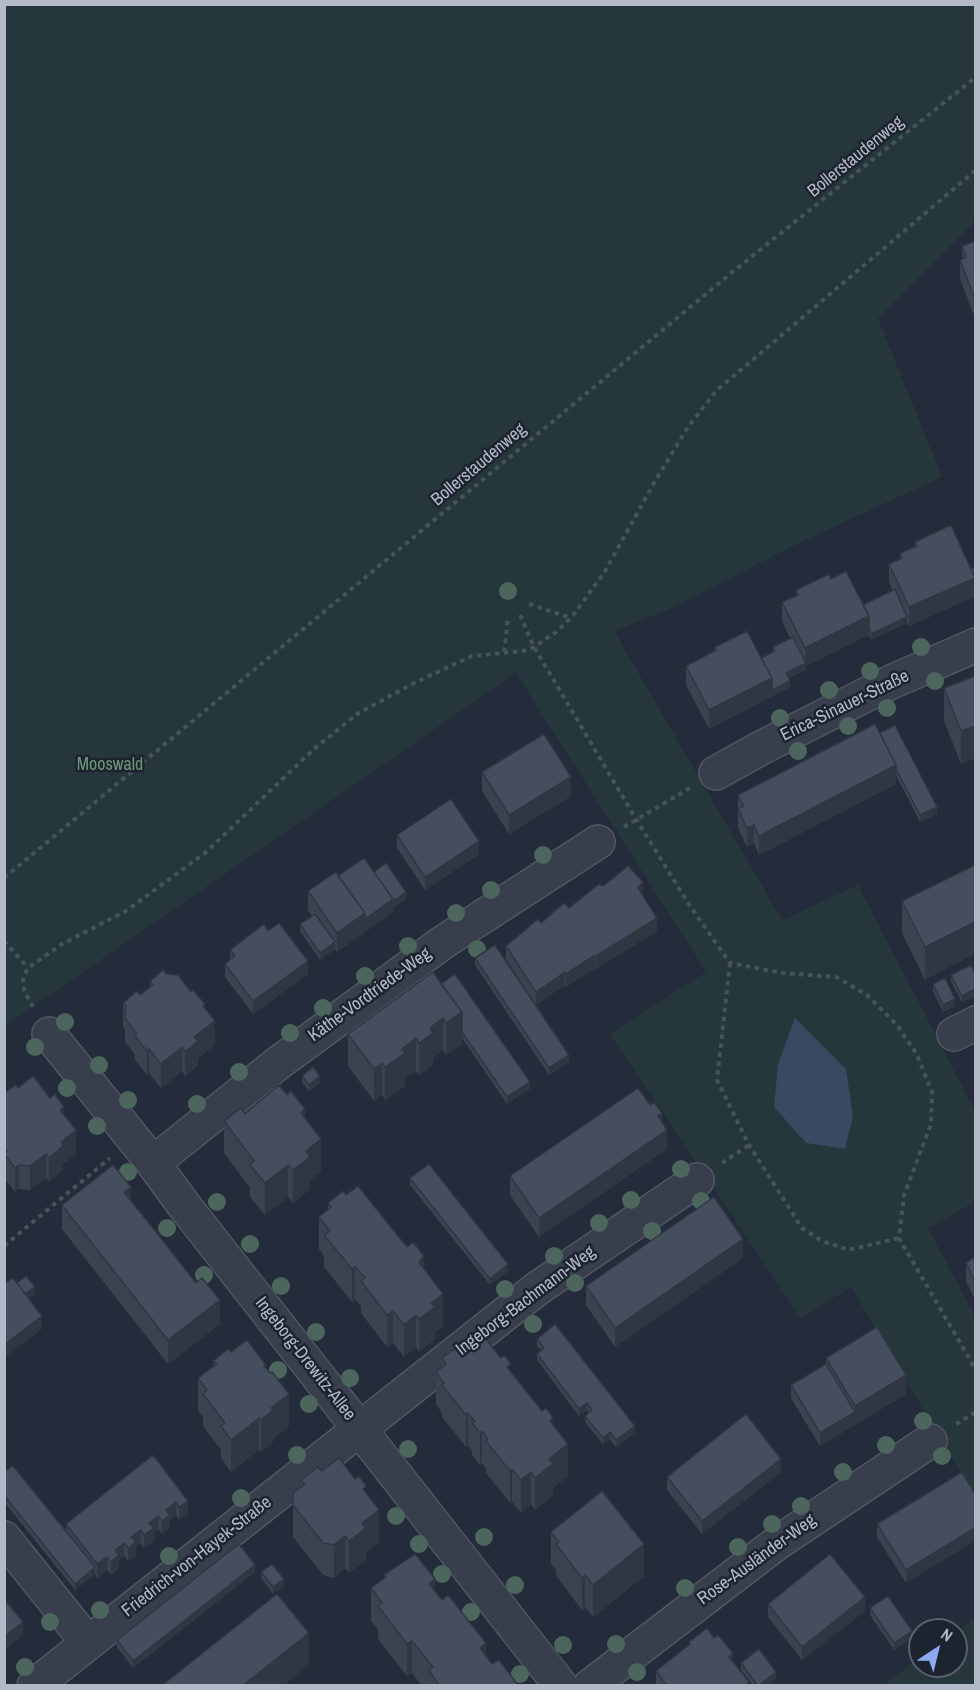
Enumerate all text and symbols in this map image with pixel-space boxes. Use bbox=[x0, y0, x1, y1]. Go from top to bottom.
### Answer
street label: Bollerstaudenweg bbox=[804, 112, 908, 202]
street label: Bollerstaudenweg bbox=[427, 419, 531, 511]
street label: Erica-Sinauer-Straße bbox=[777, 666, 913, 746]
park label: Mooswald bbox=[77, 754, 143, 776]
street label: Käthe-Vordtriede-Weg bbox=[304, 943, 436, 1047]
street label: Ingeborg-Bachmann-Weg bbox=[452, 1242, 600, 1360]
street label: Ingeborg-Drewitz-Allee bbox=[250, 1293, 360, 1425]
street label: Friedrich-von-Hayek-Straße bbox=[118, 1492, 276, 1622]
street label: Rose-Ausländer-Weg bbox=[694, 1510, 820, 1610]
north arrow bbox=[908, 1618, 968, 1678]
text: N bbox=[937, 1623, 957, 1647]

